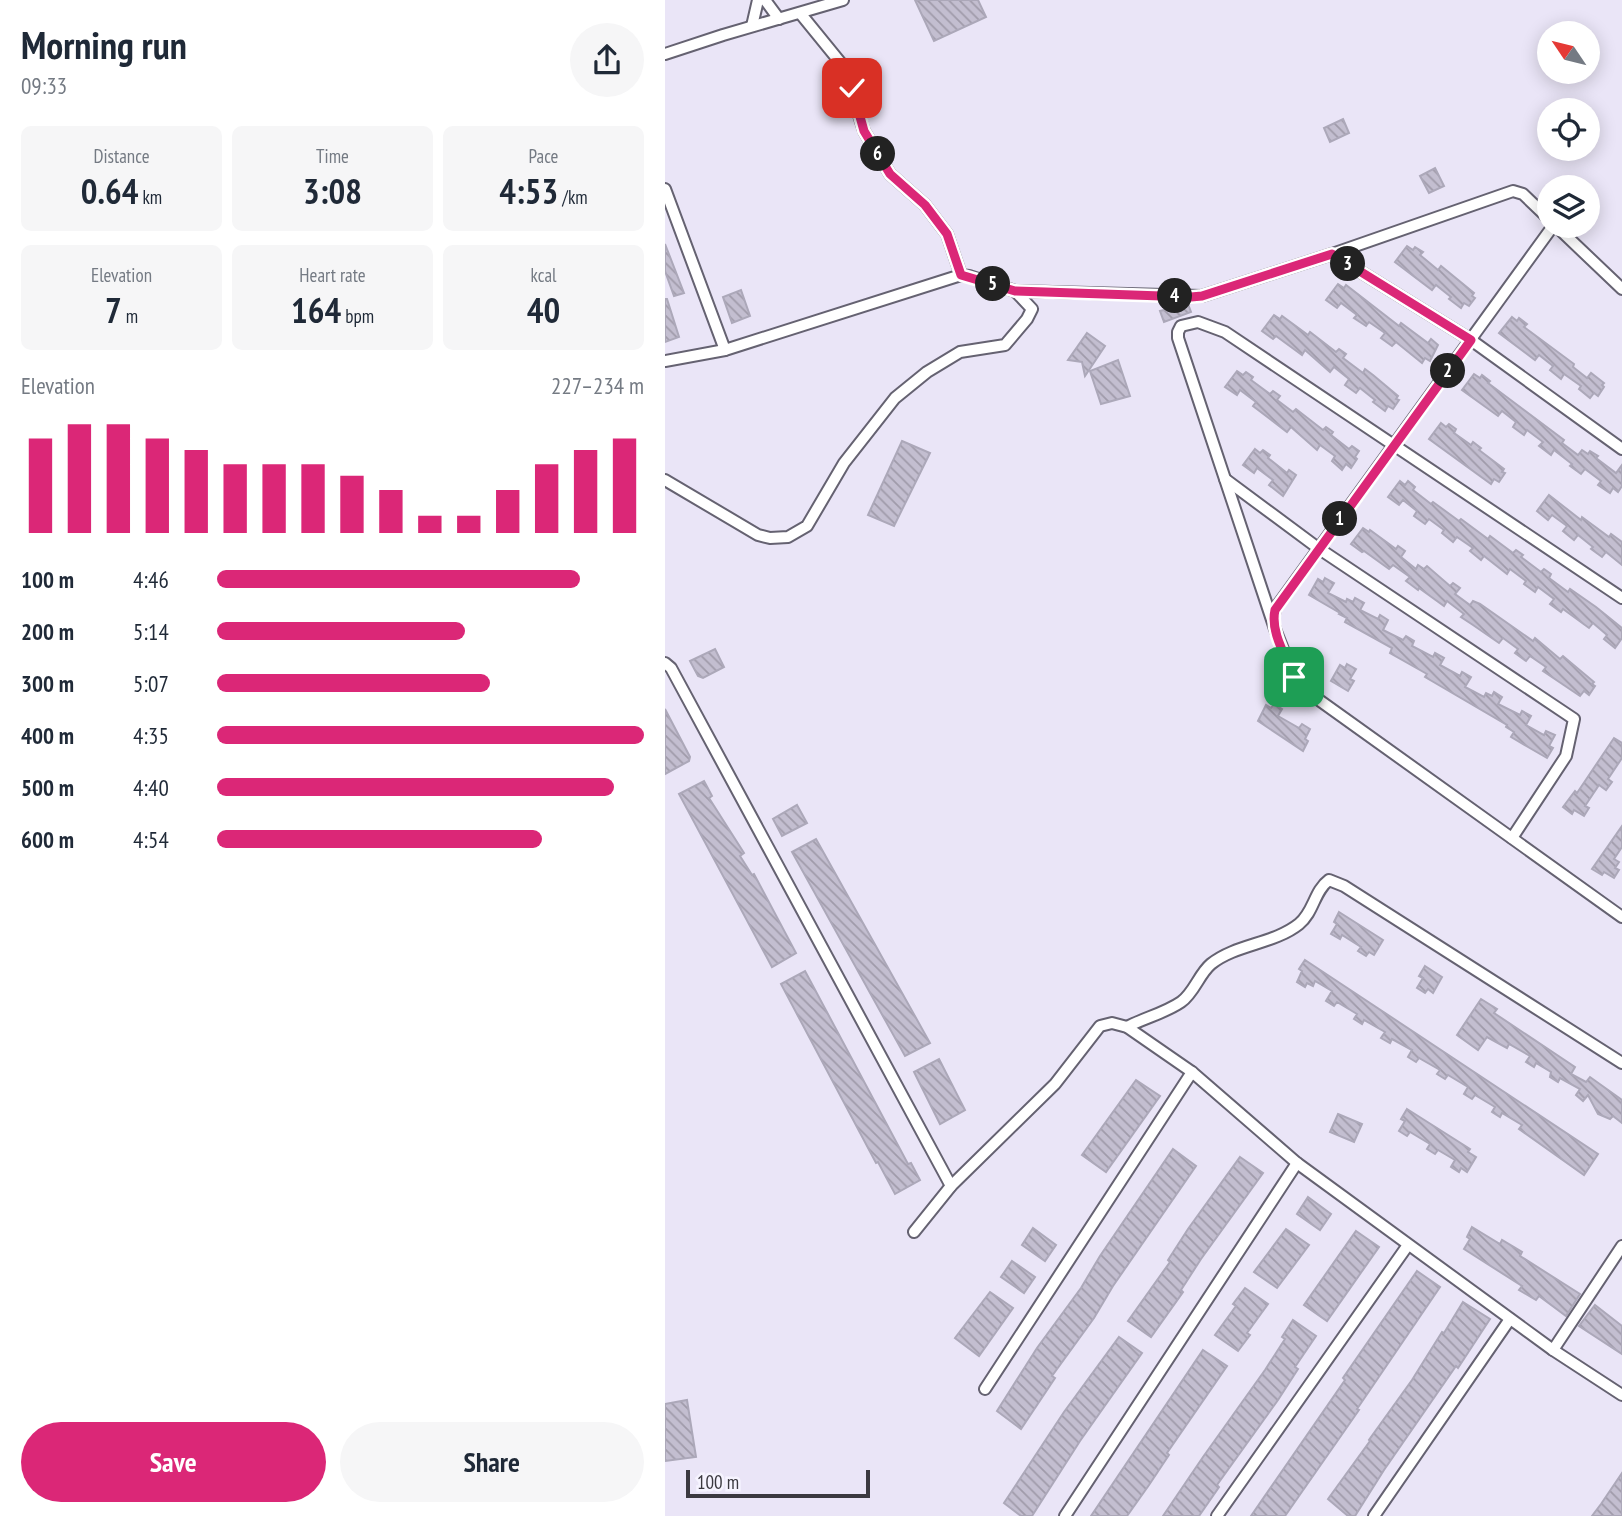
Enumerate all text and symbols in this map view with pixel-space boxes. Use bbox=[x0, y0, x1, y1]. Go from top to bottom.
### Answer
text: Morning run bbox=[21, 20, 187, 69]
north arrow bbox=[1537, 21, 1599, 84]
map controls bbox=[1537, 21, 1600, 238]
button: share bbox=[570, 23, 644, 97]
pin bbox=[822, 58, 882, 118]
icon: check bbox=[833, 69, 871, 107]
text: 09:33 bbox=[21, 71, 67, 100]
button: locate bbox=[1537, 98, 1600, 161]
pin: 6 bbox=[861, 136, 895, 172]
text: 6 bbox=[873, 141, 882, 165]
text: Distance bbox=[94, 144, 149, 168]
text: Time bbox=[316, 144, 349, 168]
text: Pace bbox=[529, 144, 558, 168]
text: 0.64 bbox=[81, 168, 138, 214]
text: 3:08 bbox=[303, 168, 362, 214]
text: 4:53 bbox=[499, 168, 558, 214]
button: layers bbox=[1537, 175, 1600, 238]
text: km bbox=[138, 185, 162, 209]
text: /km bbox=[558, 185, 588, 209]
pin: 3 bbox=[1331, 246, 1365, 282]
text: 3 bbox=[1343, 251, 1352, 275]
text: Elevation bbox=[91, 263, 152, 287]
text: Heart rate bbox=[299, 263, 366, 287]
text: kcal bbox=[531, 263, 556, 287]
pin: 5 bbox=[975, 266, 1011, 302]
text: 5 bbox=[988, 271, 997, 295]
pin: 4 bbox=[1157, 278, 1193, 314]
text: 4 bbox=[1170, 283, 1179, 307]
text: 7 bbox=[105, 287, 122, 333]
text: 164 bbox=[291, 287, 341, 333]
text: 40 bbox=[527, 287, 560, 333]
text: m bbox=[122, 304, 138, 328]
text: bpm bbox=[341, 304, 374, 328]
pin: 2 bbox=[1431, 354, 1465, 388]
text: 2 bbox=[1443, 358, 1452, 382]
text: Elevation bbox=[21, 371, 95, 400]
text: 227–234 m bbox=[551, 371, 644, 400]
pin: 1 bbox=[1323, 502, 1357, 536]
text: 1 bbox=[1335, 506, 1344, 530]
text: 100 m bbox=[21, 565, 74, 594]
text: 4:46 bbox=[133, 565, 169, 594]
text: 200 m bbox=[21, 617, 74, 646]
text: 5:14 bbox=[133, 617, 169, 646]
pin bbox=[1264, 647, 1324, 707]
icon: arrive bbox=[1275, 658, 1313, 696]
text: 300 m bbox=[21, 669, 74, 698]
text: 5:07 bbox=[133, 669, 169, 698]
text: 400 m bbox=[21, 721, 74, 750]
text: 4:35 bbox=[133, 721, 169, 750]
text: 500 m bbox=[21, 773, 74, 802]
text: 4:40 bbox=[133, 773, 169, 802]
text: 600 m bbox=[21, 825, 74, 854]
text: 4:54 bbox=[133, 825, 169, 854]
button: Save bbox=[21, 1422, 326, 1502]
button: Share bbox=[340, 1422, 644, 1502]
scale bar bbox=[686, 1467, 870, 1499]
text: 100 m bbox=[697, 1470, 739, 1494]

